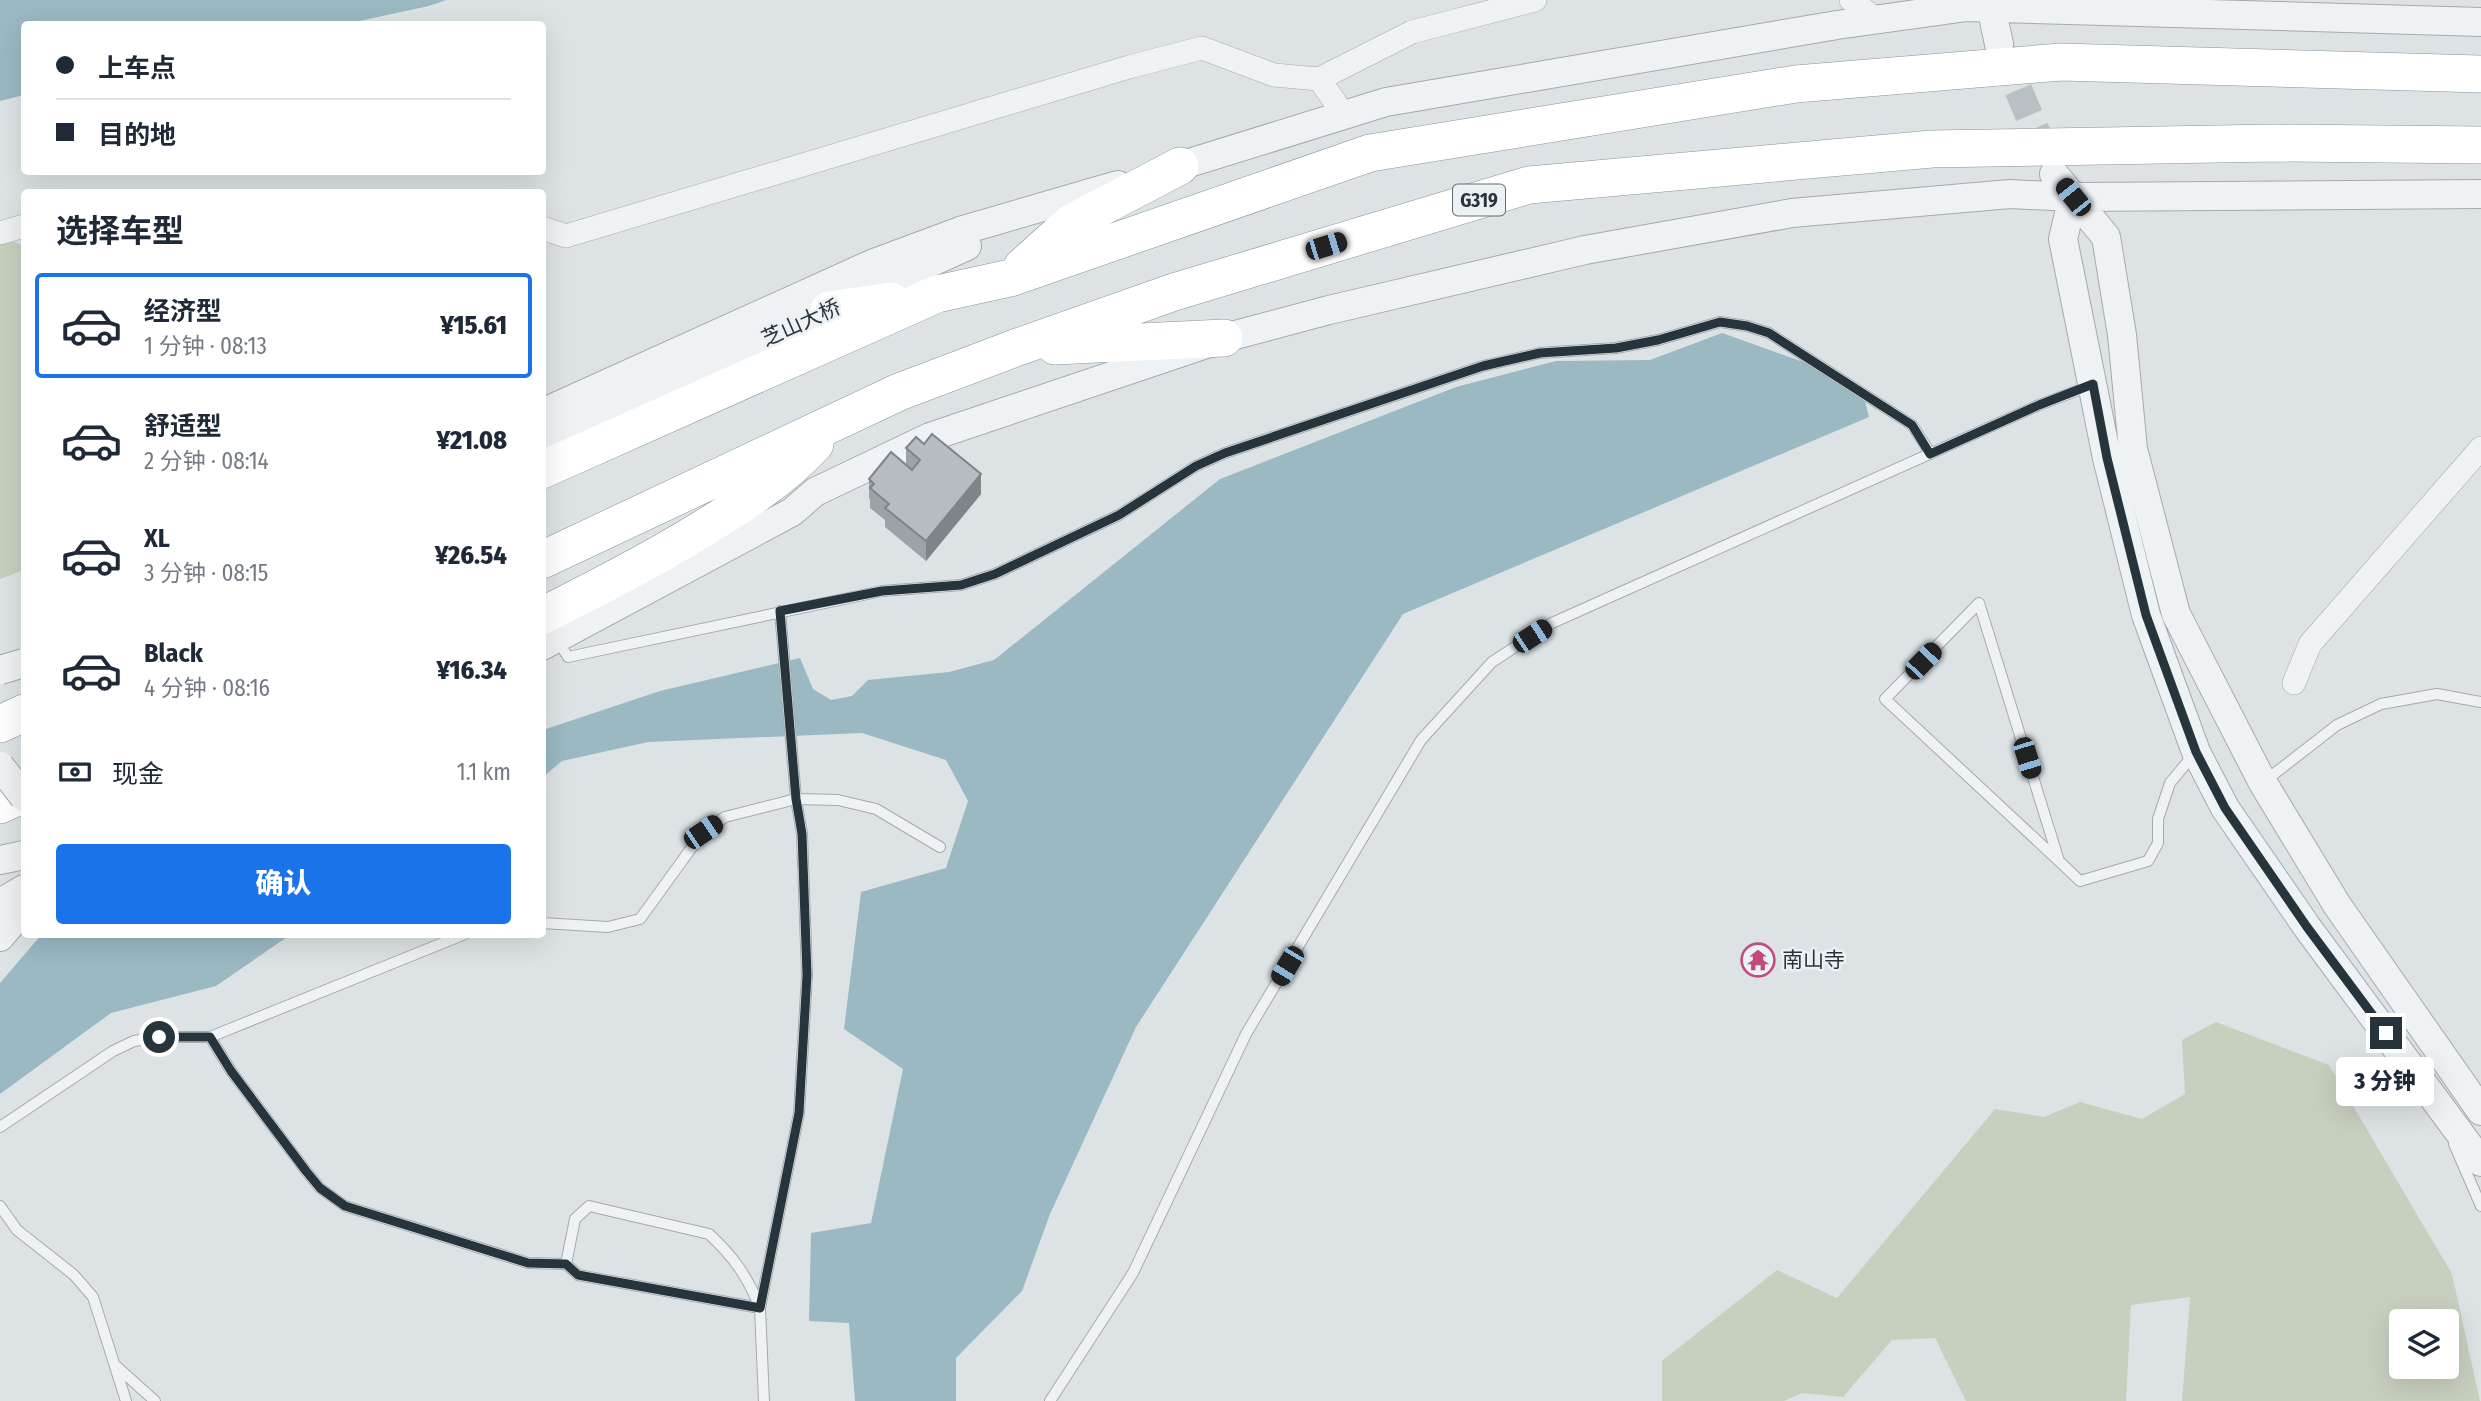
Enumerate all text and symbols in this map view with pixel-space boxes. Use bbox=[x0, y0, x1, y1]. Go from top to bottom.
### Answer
text: 上车点 bbox=[98, 53, 176, 84]
text: 目的地 bbox=[98, 120, 176, 151]
car bbox=[2052, 174, 2095, 220]
road number: G319 bbox=[1453, 184, 1505, 216]
text: 选择车型 bbox=[56, 212, 184, 250]
car bbox=[1303, 230, 1350, 262]
icon: car bbox=[60, 294, 123, 357]
street label: 芝山大桥 bbox=[757, 294, 845, 352]
text: 经济型 bbox=[144, 296, 222, 327]
text: ¥15.61 bbox=[440, 310, 507, 341]
text: 1 分钟 · 08:13 bbox=[144, 332, 267, 360]
icon: car bbox=[60, 409, 123, 472]
text: 舒适型 bbox=[144, 411, 222, 442]
text: ¥21.08 bbox=[437, 425, 507, 456]
text: 2 分钟 · 08:14 bbox=[144, 447, 269, 475]
text: XL bbox=[144, 523, 170, 554]
icon: car bbox=[60, 524, 123, 587]
text: ¥26.54 bbox=[435, 540, 507, 571]
text: 3 分钟 · 08:15 bbox=[144, 559, 268, 587]
car bbox=[1509, 616, 1556, 656]
text: Black bbox=[144, 638, 203, 669]
icon: car bbox=[60, 639, 123, 702]
car bbox=[1901, 639, 1946, 683]
text: ¥16.34 bbox=[436, 655, 507, 686]
text: 4 分钟 · 08:16 bbox=[144, 674, 270, 702]
car bbox=[2011, 735, 2044, 781]
icon: cash bbox=[56, 753, 94, 791]
text: 1.1 km bbox=[457, 758, 511, 786]
text: 现金 bbox=[112, 759, 164, 790]
car bbox=[680, 812, 727, 852]
button: 确认 bbox=[56, 844, 511, 924]
temple icon: 南山寺 bbox=[1739, 941, 1777, 979]
car bbox=[1268, 943, 1307, 989]
place label: 南山寺 bbox=[1782, 947, 1845, 973]
route end bbox=[2370, 1017, 2402, 1049]
route start bbox=[143, 1021, 175, 1053]
callout: 3 分钟 bbox=[2337, 1058, 2435, 1106]
text: 3 分钟 bbox=[2354, 1067, 2416, 1095]
map controls bbox=[2389, 1309, 2459, 1379]
button: layers bbox=[2389, 1309, 2459, 1379]

